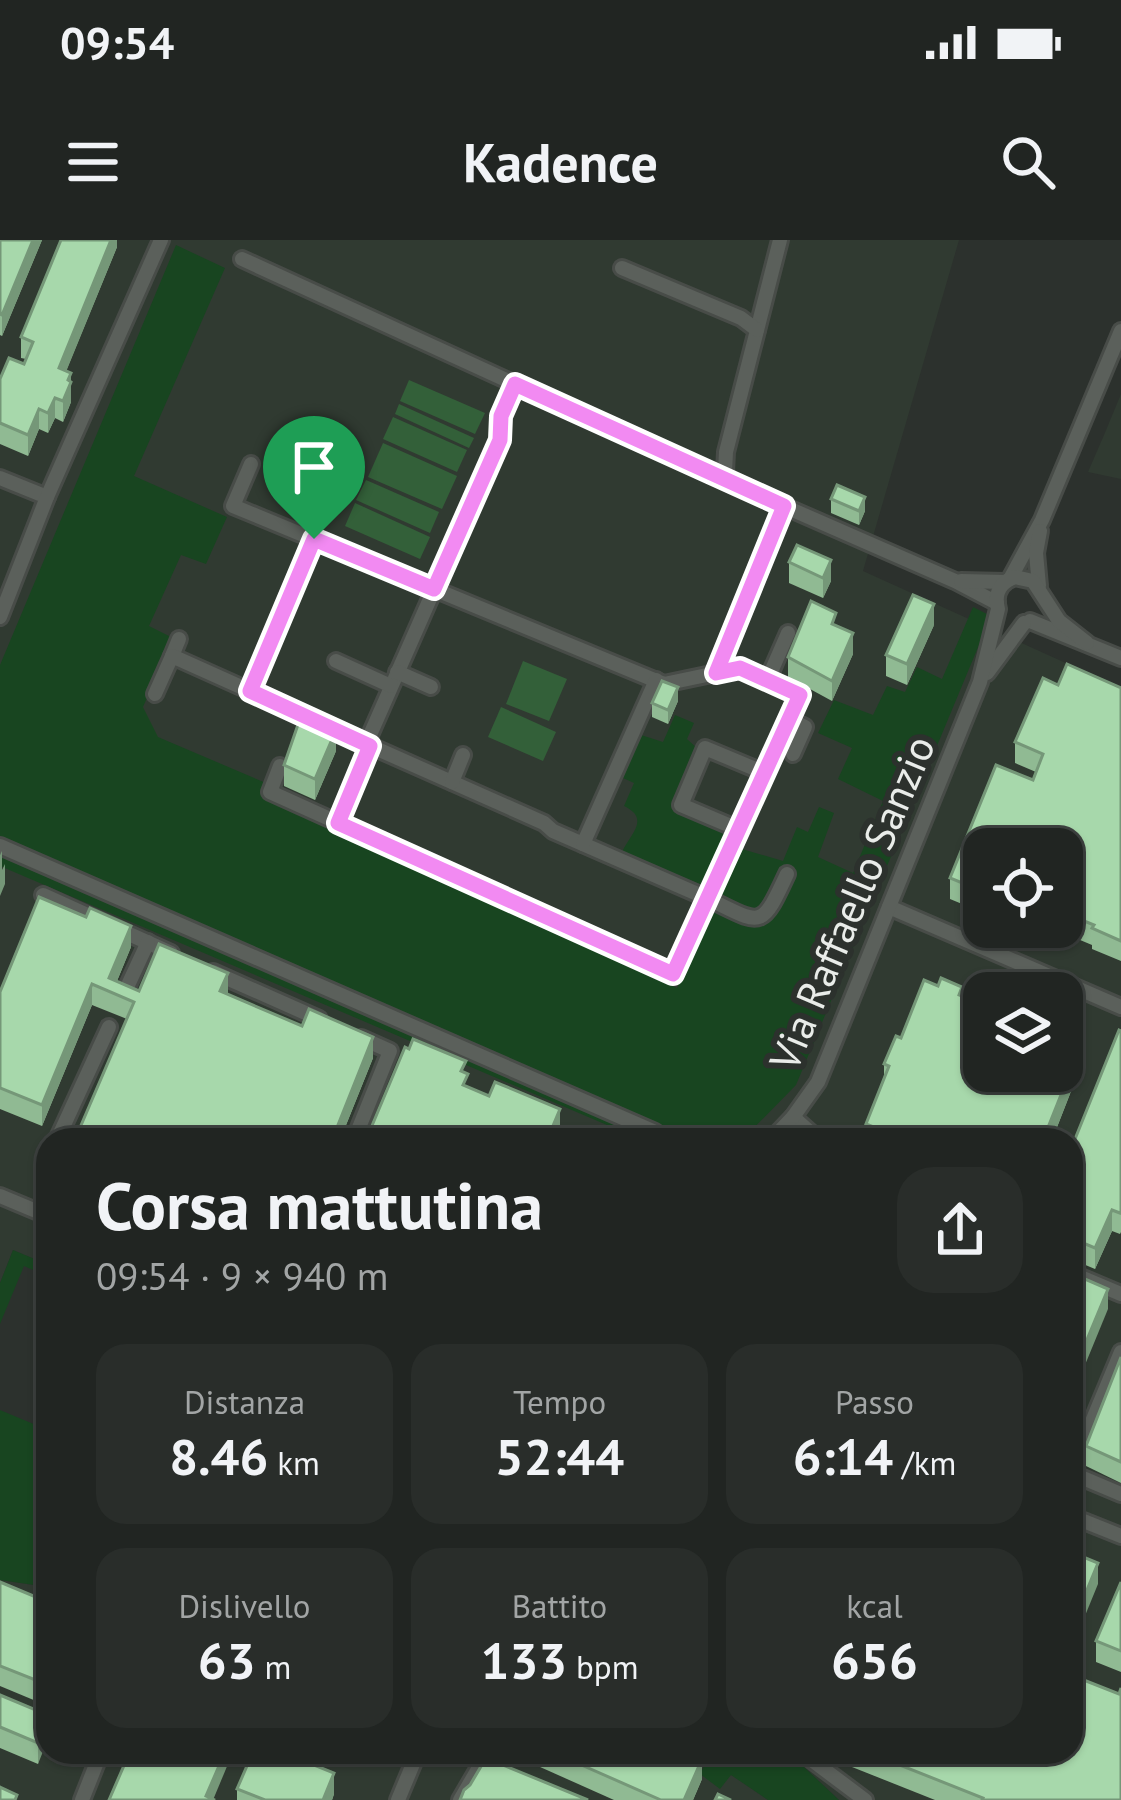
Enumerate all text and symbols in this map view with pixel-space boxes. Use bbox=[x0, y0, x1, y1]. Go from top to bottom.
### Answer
text: 09:54 bbox=[60, 13, 174, 71]
text: Kadence bbox=[463, 127, 658, 197]
icon: menu bbox=[60, 129, 126, 195]
icon: search bbox=[995, 129, 1061, 195]
pin bbox=[263, 416, 365, 539]
icon: arrive bbox=[281, 434, 347, 500]
street label: Via Raffaello Sanzio bbox=[756, 727, 947, 1079]
map controls bbox=[963, 828, 1083, 1092]
button: locate bbox=[963, 828, 1083, 948]
button: layers bbox=[963, 972, 1083, 1092]
text: Corsa mattutina bbox=[96, 1162, 543, 1247]
button: share bbox=[897, 1167, 1023, 1293]
text: 09:54 · 9 × 940 m bbox=[96, 1250, 388, 1301]
text: Distanza bbox=[184, 1380, 305, 1423]
text: Tempo bbox=[513, 1380, 606, 1423]
text: Passo bbox=[835, 1380, 914, 1423]
text: 8.46 bbox=[169, 1423, 268, 1489]
text: 52:44 bbox=[495, 1423, 624, 1489]
text: 6:14 bbox=[793, 1423, 893, 1489]
text: km bbox=[268, 1441, 320, 1484]
text: /km bbox=[893, 1441, 956, 1484]
text: Dislivello bbox=[178, 1584, 311, 1627]
text: Battito bbox=[512, 1584, 607, 1627]
text: kcal bbox=[846, 1584, 903, 1627]
text: 63 bbox=[198, 1627, 256, 1693]
text: 133 bbox=[480, 1627, 567, 1693]
text: 656 bbox=[831, 1627, 918, 1693]
text: m bbox=[256, 1645, 291, 1688]
text: bpm bbox=[567, 1645, 639, 1688]

